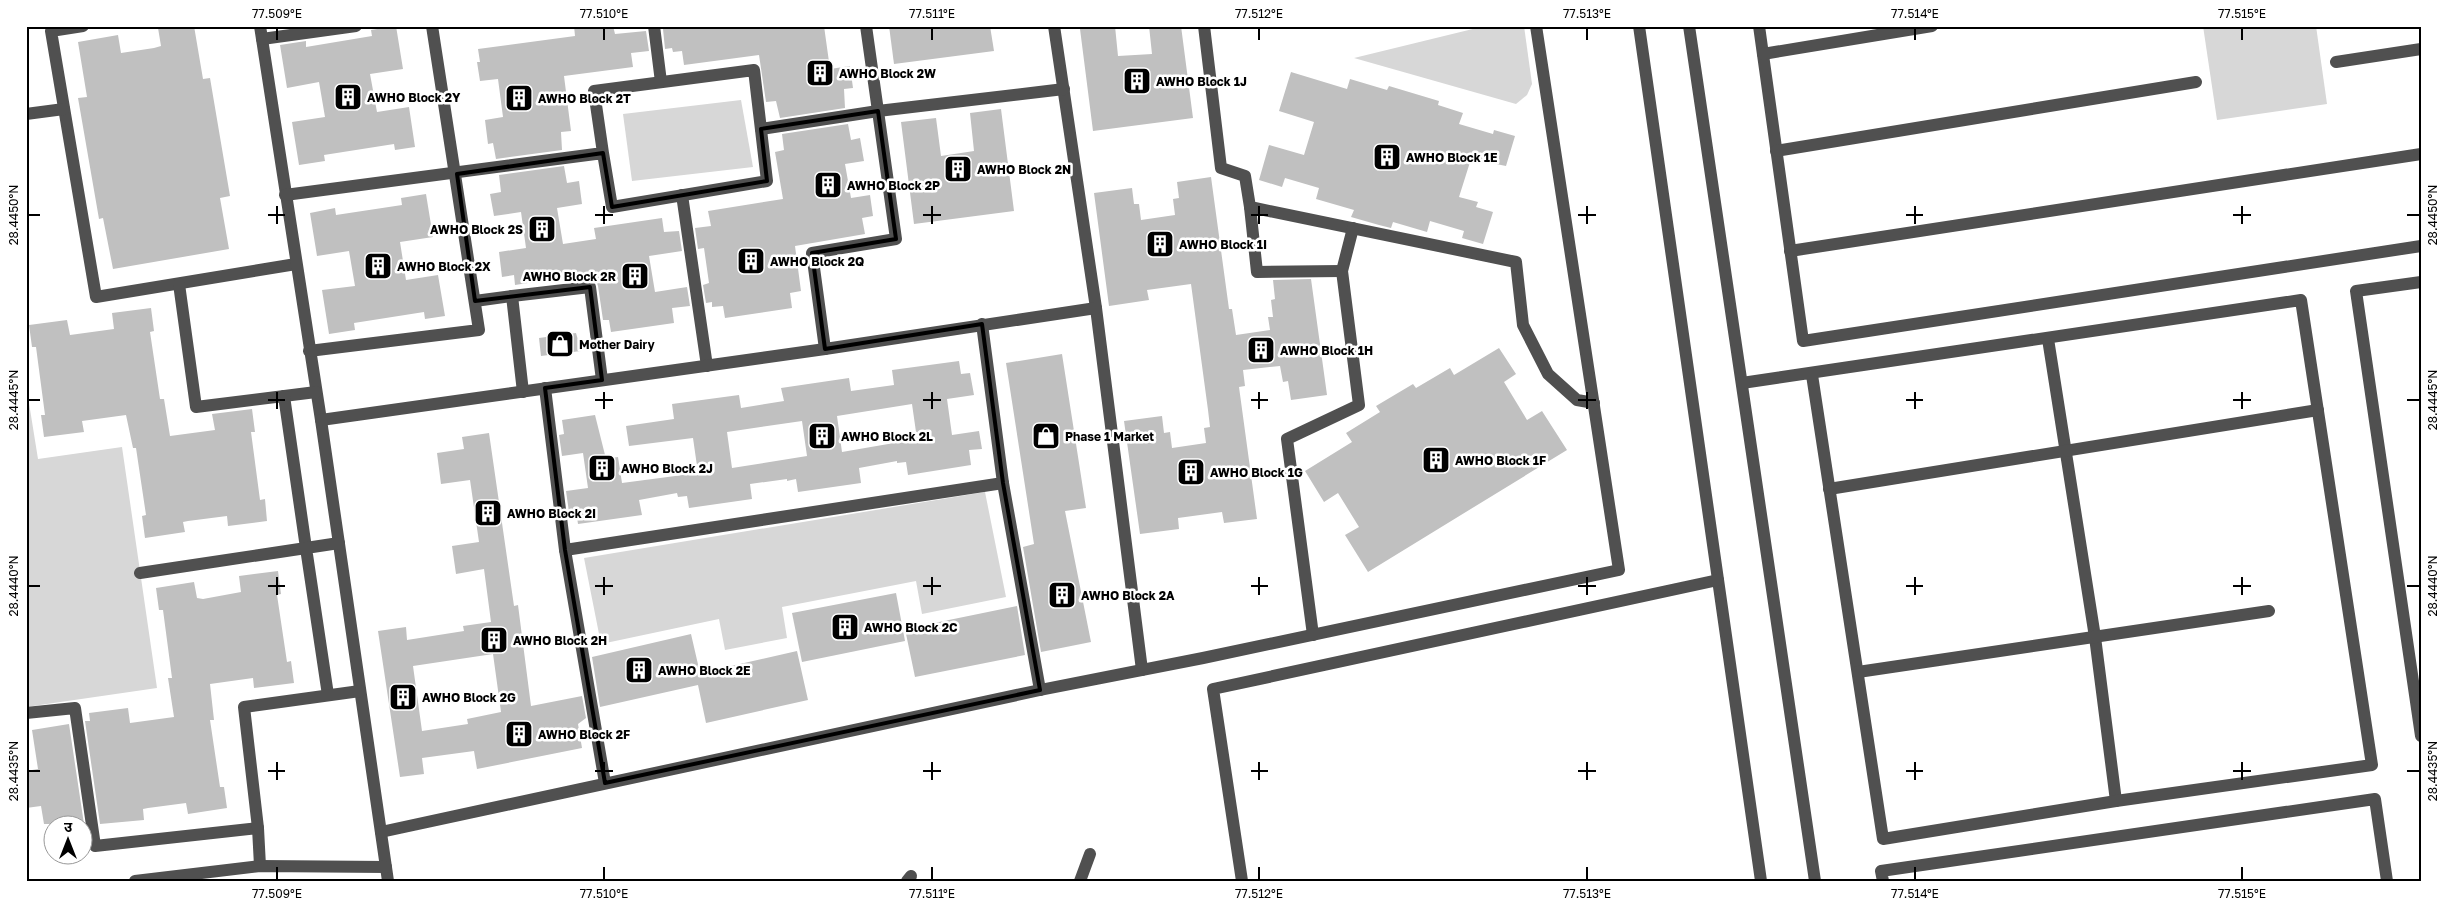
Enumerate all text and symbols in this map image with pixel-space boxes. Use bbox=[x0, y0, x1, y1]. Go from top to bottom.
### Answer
text: 77.509°E bbox=[252, 6, 302, 21]
text: 77.510°E bbox=[580, 6, 628, 21]
text: 77.511°E bbox=[909, 6, 955, 21]
text: 77.512°E bbox=[1235, 6, 1283, 21]
text: 77.513°E bbox=[1563, 6, 1611, 21]
text: 77.514°E bbox=[1891, 6, 1939, 21]
text: 77.515°E bbox=[2218, 6, 2266, 21]
building icon: AWHO Block 2W bbox=[805, 58, 835, 88]
place label: AWHO Block 2W bbox=[839, 66, 936, 81]
building icon: AWHO Block 1J bbox=[1122, 66, 1152, 96]
place label: AWHO Block 1J bbox=[1156, 74, 1247, 89]
building icon: AWHO Block 2Y bbox=[333, 82, 363, 112]
building icon: AWHO Block 2T bbox=[504, 83, 534, 113]
place label: AWHO Block 2Y bbox=[367, 90, 461, 105]
place label: AWHO Block 2T bbox=[538, 91, 631, 106]
building icon: AWHO Block 1E bbox=[1372, 142, 1402, 172]
place label: AWHO Block 1E bbox=[1406, 150, 1497, 165]
building icon: AWHO Block 2N bbox=[943, 154, 973, 184]
place label: AWHO Block 2N bbox=[977, 162, 1071, 177]
building icon: AWHO Block 2P bbox=[813, 170, 843, 200]
place label: AWHO Block 2P bbox=[847, 178, 940, 193]
text: 28.4450°N bbox=[6, 185, 21, 245]
text: 28.4450°N bbox=[2425, 185, 2440, 245]
building icon: AWHO Block 2S bbox=[527, 214, 557, 244]
place label: AWHO Block 2S bbox=[430, 222, 523, 237]
building icon: AWHO Block 1I bbox=[1145, 229, 1175, 259]
place label: AWHO Block 1I bbox=[1179, 237, 1267, 252]
building icon: AWHO Block 2Q bbox=[736, 246, 766, 276]
building icon: AWHO Block 2X bbox=[363, 251, 393, 281]
place label: AWHO Block 2Q bbox=[770, 254, 864, 269]
place label: AWHO Block 2X bbox=[397, 259, 491, 274]
building icon: AWHO Block 2R bbox=[620, 261, 650, 291]
place label: AWHO Block 2R bbox=[523, 269, 616, 284]
shop icon: Mother Dairy bbox=[545, 329, 575, 359]
building icon: AWHO Block 1H bbox=[1246, 335, 1276, 365]
place label: Mother Dairy bbox=[579, 337, 655, 352]
place label: AWHO Block 1H bbox=[1280, 343, 1373, 358]
text: 28.4445°N bbox=[6, 370, 21, 430]
text: 28.4445°N bbox=[2425, 370, 2440, 430]
building icon: AWHO Block 2L bbox=[807, 421, 837, 451]
shop icon: Phase 1 Market bbox=[1031, 421, 1061, 451]
place label: AWHO Block 2L bbox=[841, 429, 933, 444]
place label: Phase 1 Market bbox=[1065, 429, 1154, 444]
building icon: AWHO Block 1F bbox=[1421, 445, 1451, 475]
building icon: AWHO Block 2J bbox=[587, 453, 617, 483]
place label: AWHO Block 1F bbox=[1455, 453, 1546, 468]
building icon: AWHO Block 1G bbox=[1176, 457, 1206, 487]
place label: AWHO Block 2J bbox=[621, 461, 713, 476]
place label: AWHO Block 1G bbox=[1210, 465, 1303, 480]
building icon: AWHO Block 2I bbox=[473, 498, 503, 528]
place label: AWHO Block 2I bbox=[507, 506, 596, 521]
text: 28.4440°N bbox=[6, 555, 21, 617]
text: 28.4440°N bbox=[2425, 555, 2440, 617]
building icon: AWHO Block 2A bbox=[1047, 580, 1077, 610]
place label: AWHO Block 2A bbox=[1081, 588, 1175, 603]
building icon: AWHO Block 2C bbox=[830, 612, 860, 642]
place label: AWHO Block 2C bbox=[864, 620, 958, 635]
building icon: AWHO Block 2H bbox=[479, 625, 509, 655]
place label: AWHO Block 2H bbox=[513, 633, 607, 648]
building icon: AWHO Block 2E bbox=[624, 655, 654, 685]
place label: AWHO Block 2E bbox=[658, 663, 751, 678]
building icon: AWHO Block 2G bbox=[388, 682, 418, 712]
place label: AWHO Block 2G bbox=[422, 690, 516, 705]
building icon: AWHO Block 2F bbox=[504, 719, 534, 749]
place label: AWHO Block 2F bbox=[538, 727, 630, 742]
text: 28.4435°N bbox=[6, 741, 21, 801]
text: 28.4435°N bbox=[2425, 741, 2440, 801]
north arrow bbox=[42, 814, 92, 864]
text: उ bbox=[64, 818, 73, 835]
text: 77.509°E bbox=[252, 886, 302, 901]
text: 77.510°E bbox=[580, 886, 628, 901]
text: 77.511°E bbox=[909, 886, 955, 901]
text: 77.512°E bbox=[1235, 886, 1283, 901]
text: 77.513°E bbox=[1563, 886, 1611, 901]
text: 77.514°E bbox=[1891, 886, 1939, 901]
text: 77.515°E bbox=[2218, 886, 2266, 901]

